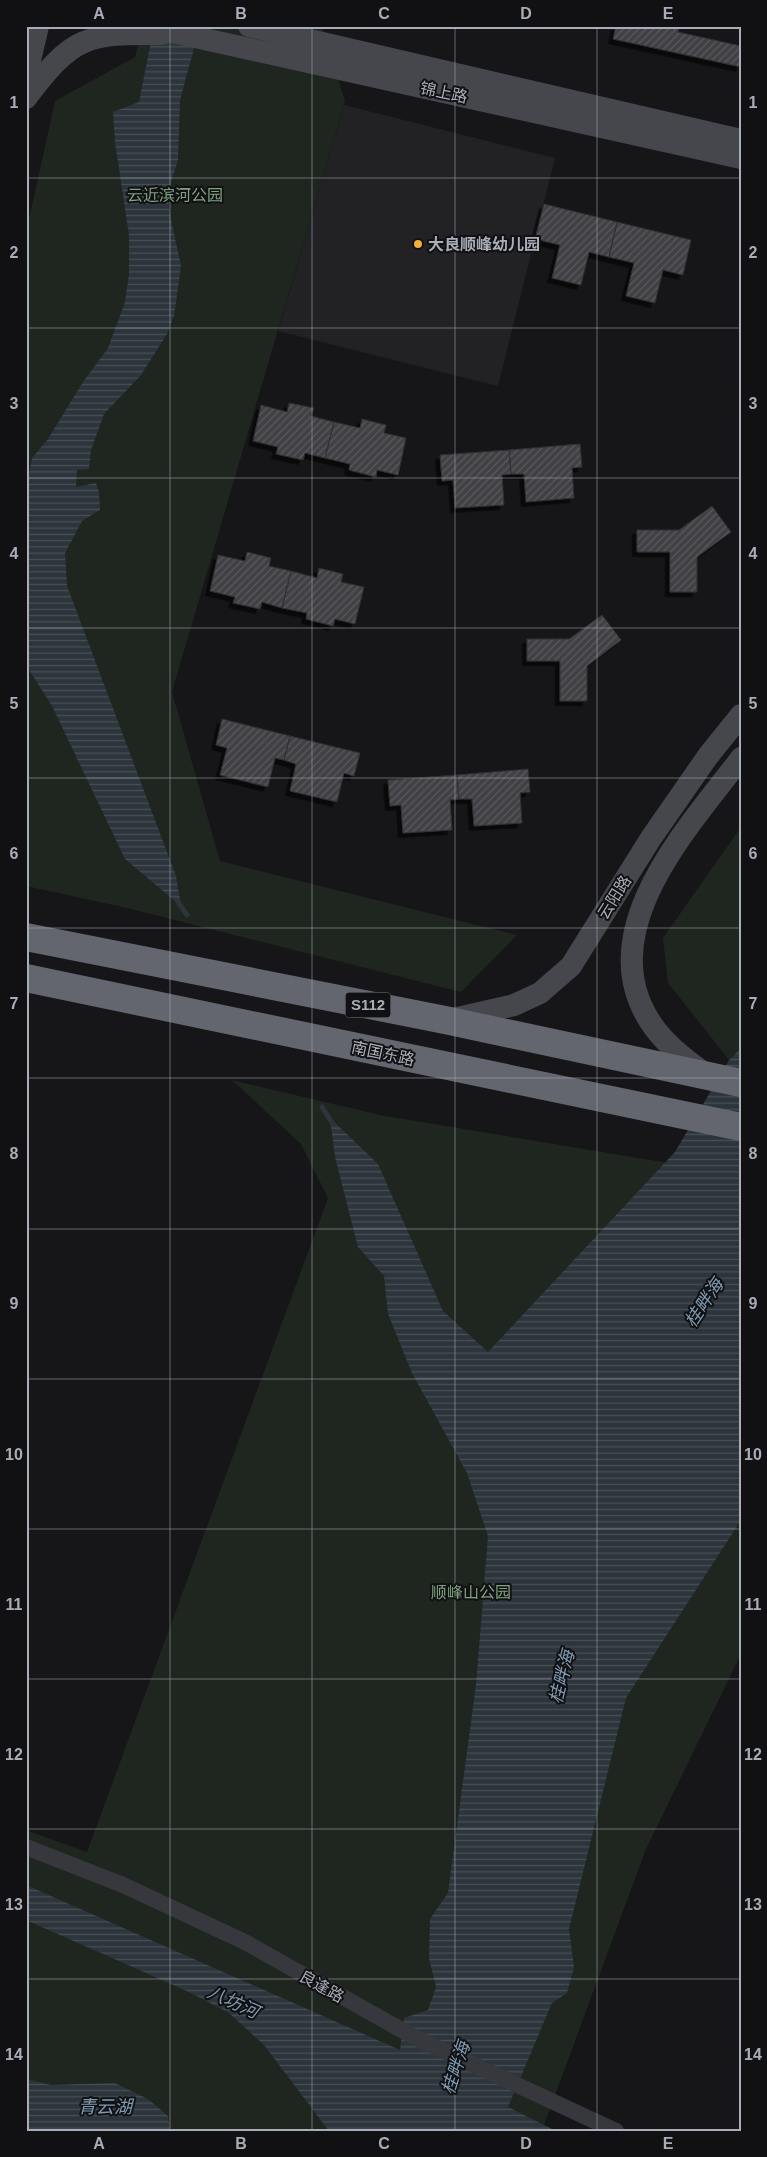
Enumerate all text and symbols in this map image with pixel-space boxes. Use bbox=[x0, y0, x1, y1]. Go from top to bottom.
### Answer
text: A bbox=[93, 5, 105, 22]
text: B bbox=[235, 5, 247, 22]
text: C bbox=[378, 5, 390, 22]
text: D bbox=[520, 5, 532, 22]
text: E bbox=[663, 5, 674, 22]
street label: 锦上路 bbox=[419, 79, 469, 106]
text: 1 bbox=[10, 94, 19, 111]
text: 1 bbox=[749, 94, 758, 111]
park label: 云近滨河公园 bbox=[127, 187, 223, 204]
place label: 大良顺峰幼儿园 bbox=[428, 235, 540, 253]
marker: 大良顺峰幼儿园 bbox=[412, 238, 424, 250]
text: 2 bbox=[10, 244, 19, 261]
text: 2 bbox=[749, 244, 758, 261]
text: 3 bbox=[10, 395, 19, 412]
text: 3 bbox=[749, 395, 758, 412]
text: 4 bbox=[10, 545, 19, 562]
text: 4 bbox=[749, 545, 758, 562]
text: 5 bbox=[10, 695, 19, 712]
text: 5 bbox=[749, 695, 758, 712]
text: 6 bbox=[10, 845, 19, 862]
text: 6 bbox=[749, 845, 758, 862]
street label: 云阳路 bbox=[594, 872, 634, 922]
road number: S112 bbox=[346, 992, 390, 1018]
text: 7 bbox=[10, 995, 19, 1012]
text: 7 bbox=[749, 995, 758, 1012]
street label: 南国东路 bbox=[350, 1039, 416, 1068]
text: 8 bbox=[10, 1145, 19, 1162]
text: 8 bbox=[749, 1145, 758, 1162]
water label: 桂畔海 bbox=[681, 1273, 729, 1331]
text: 9 bbox=[10, 1295, 19, 1312]
text: 9 bbox=[749, 1295, 758, 1312]
text: 10 bbox=[5, 1446, 23, 1463]
text: 10 bbox=[744, 1446, 762, 1463]
park label: 顺峰山公园 bbox=[431, 1584, 511, 1601]
text: 11 bbox=[6, 1596, 23, 1613]
text: 11 bbox=[745, 1596, 762, 1613]
water label: 桂畔海 bbox=[546, 1645, 579, 1706]
text: 12 bbox=[5, 1746, 23, 1763]
text: 12 bbox=[744, 1746, 762, 1763]
text: 13 bbox=[5, 1896, 23, 1913]
text: 13 bbox=[744, 1896, 762, 1913]
street label: 良逢路 bbox=[297, 1967, 347, 2006]
water label: 八坊河 bbox=[204, 1982, 264, 2023]
water label: 桂畔海 bbox=[438, 2036, 475, 2097]
text: 14 bbox=[5, 2046, 23, 2063]
text: 14 bbox=[744, 2046, 762, 2063]
water label: 青云湖 bbox=[78, 2097, 135, 2117]
text: A bbox=[93, 2135, 105, 2152]
text: B bbox=[235, 2135, 247, 2152]
text: C bbox=[378, 2135, 390, 2152]
text: D bbox=[520, 2135, 532, 2152]
text: E bbox=[663, 2135, 674, 2152]

